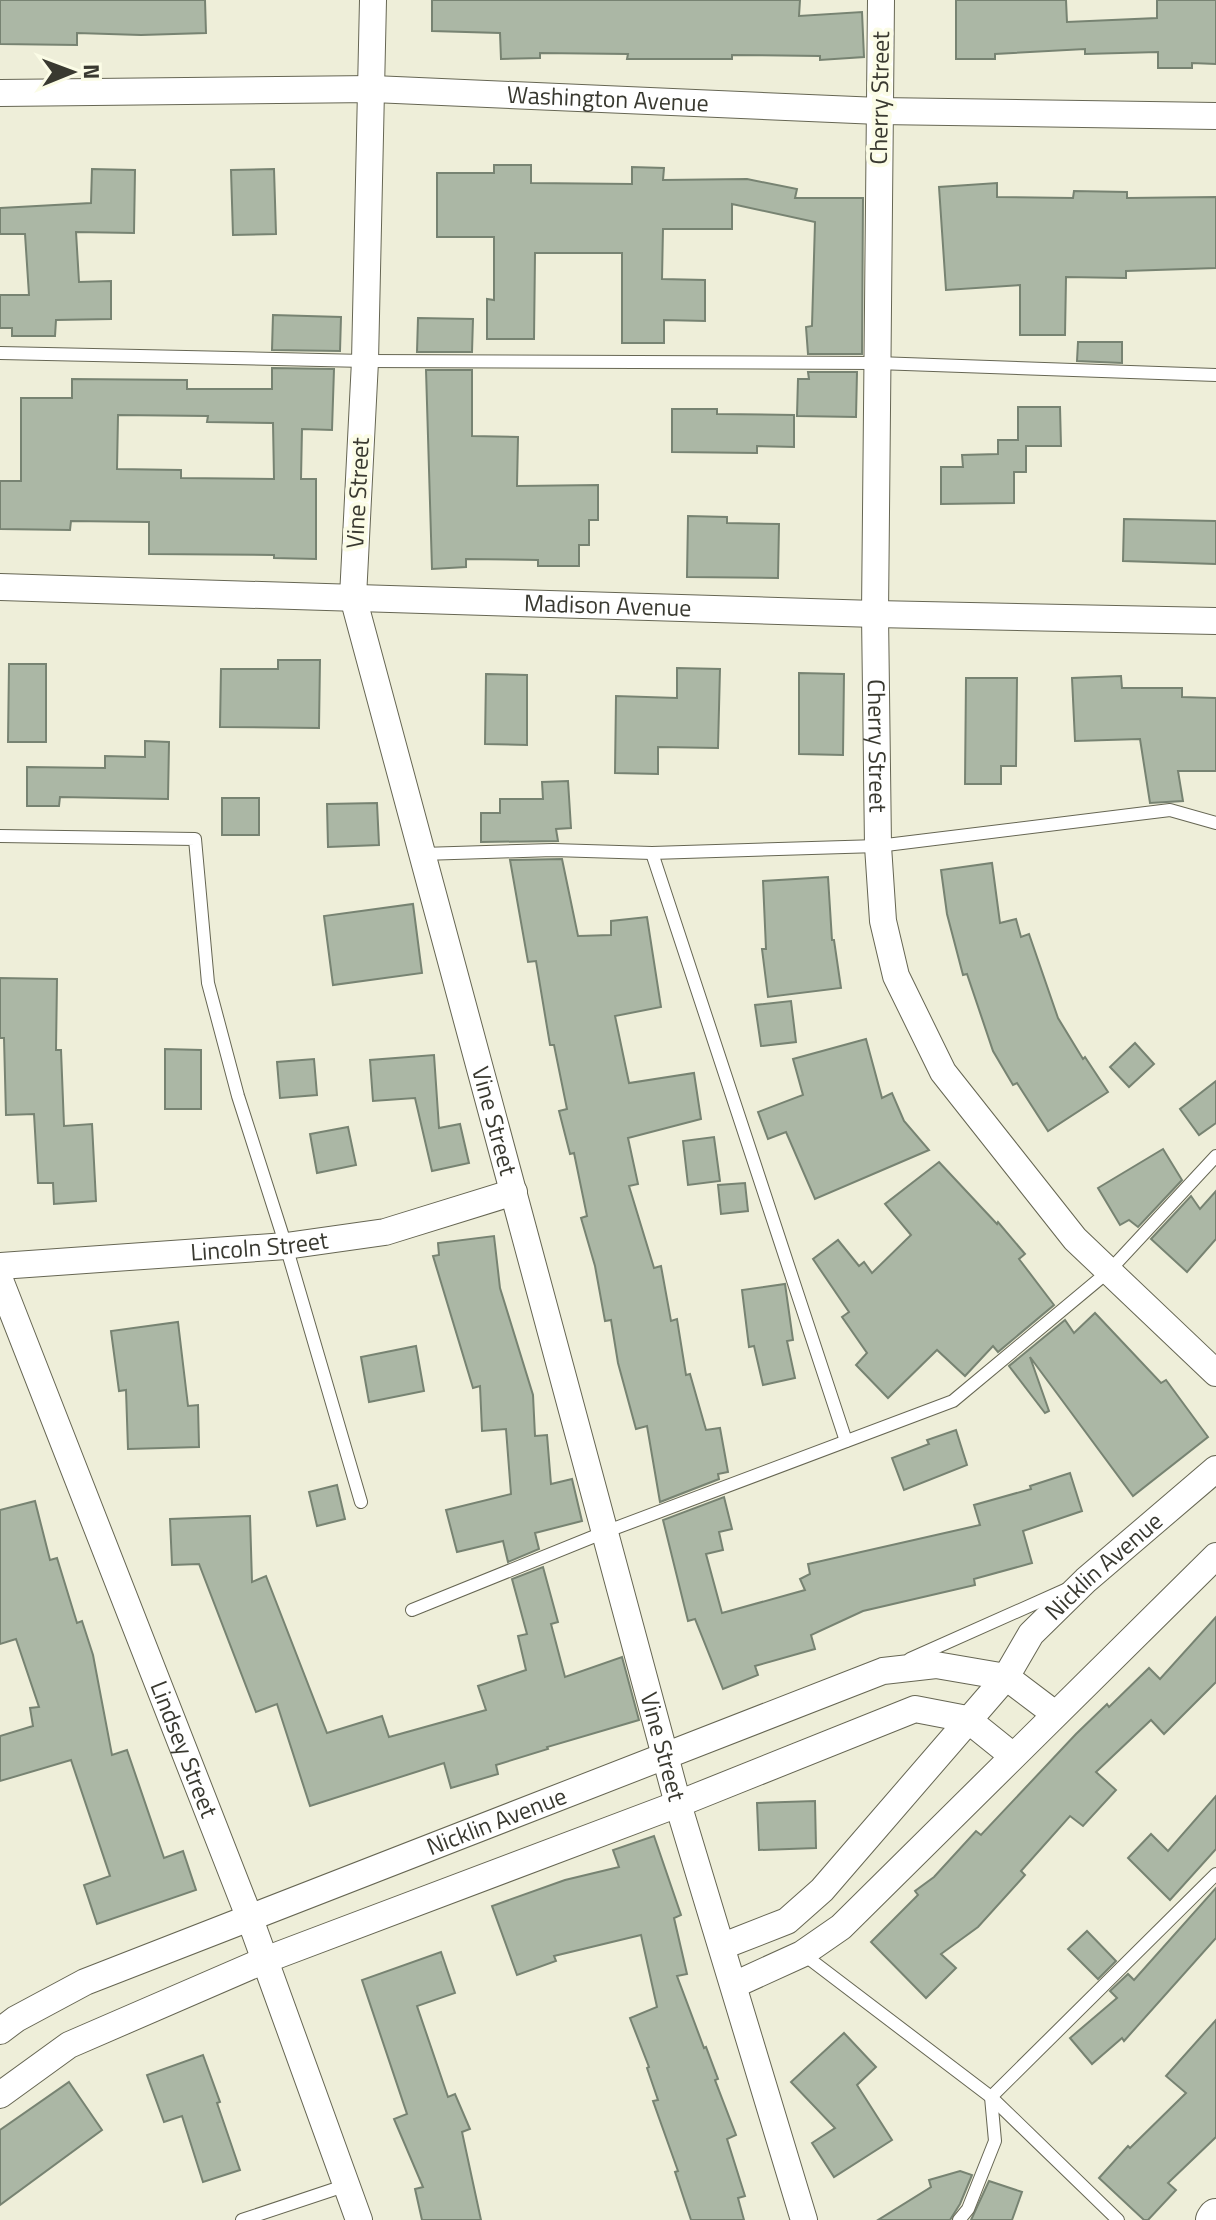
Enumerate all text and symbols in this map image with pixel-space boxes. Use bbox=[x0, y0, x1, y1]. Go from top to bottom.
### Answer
street label: Cherry Street bbox=[860, 30, 898, 165]
north arrow bbox=[32, 32, 112, 112]
text: N bbox=[75, 64, 109, 80]
street label: Washington Avenue bbox=[506, 76, 709, 121]
street label: Vine Street bbox=[336, 436, 378, 550]
street label: Madison Avenue bbox=[524, 584, 692, 625]
street label: Cherry Street bbox=[859, 679, 897, 813]
street label: Vine Street bbox=[463, 1062, 527, 1180]
street label: Lincoln Street bbox=[189, 1221, 331, 1270]
street label: Nicklin Avenue bbox=[1036, 1503, 1170, 1628]
street label: Lindsey Street bbox=[142, 1675, 228, 1823]
street label: Vine Street bbox=[632, 1688, 696, 1805]
street label: Nicklin Avenue bbox=[421, 1777, 571, 1864]

